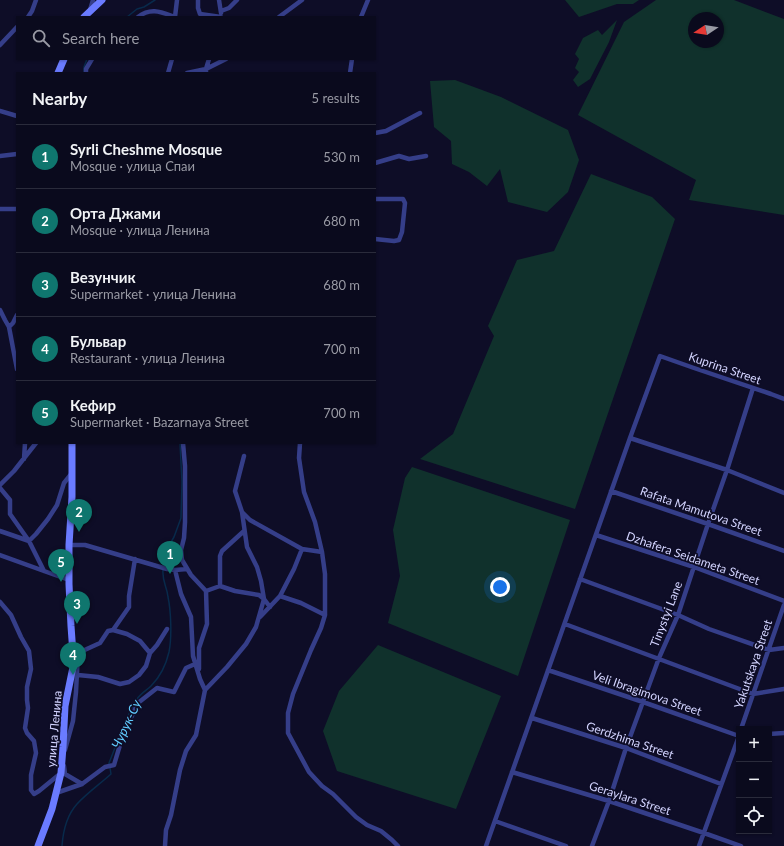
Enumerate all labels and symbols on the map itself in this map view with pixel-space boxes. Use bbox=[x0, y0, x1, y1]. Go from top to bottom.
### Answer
north arrow bbox=[688, 12, 724, 48]
street label: Kuprina Street bbox=[687, 349, 764, 388]
street label: Rafata Mamutova Street bbox=[638, 483, 765, 539]
pin: 2 bbox=[66, 499, 92, 532]
street label: Dzhafera Seidameta Street bbox=[624, 528, 762, 588]
pin: 1 bbox=[157, 541, 183, 574]
pin: 5 bbox=[48, 549, 74, 582]
your location bbox=[490, 577, 510, 597]
street label: Tinystyi Lane bbox=[647, 579, 685, 649]
pin: 3 bbox=[64, 591, 90, 624]
street label: Yakutskaya Street bbox=[731, 617, 775, 710]
pin: 4 bbox=[60, 642, 86, 675]
street label: Veli Ibragimova Street bbox=[590, 667, 704, 719]
street label: улица Ленина bbox=[43, 690, 65, 768]
water label: Чурук-Су bbox=[108, 696, 145, 751]
street label: Gerdzhima Street bbox=[584, 718, 676, 762]
street label: Geraylara Street bbox=[587, 778, 673, 818]

